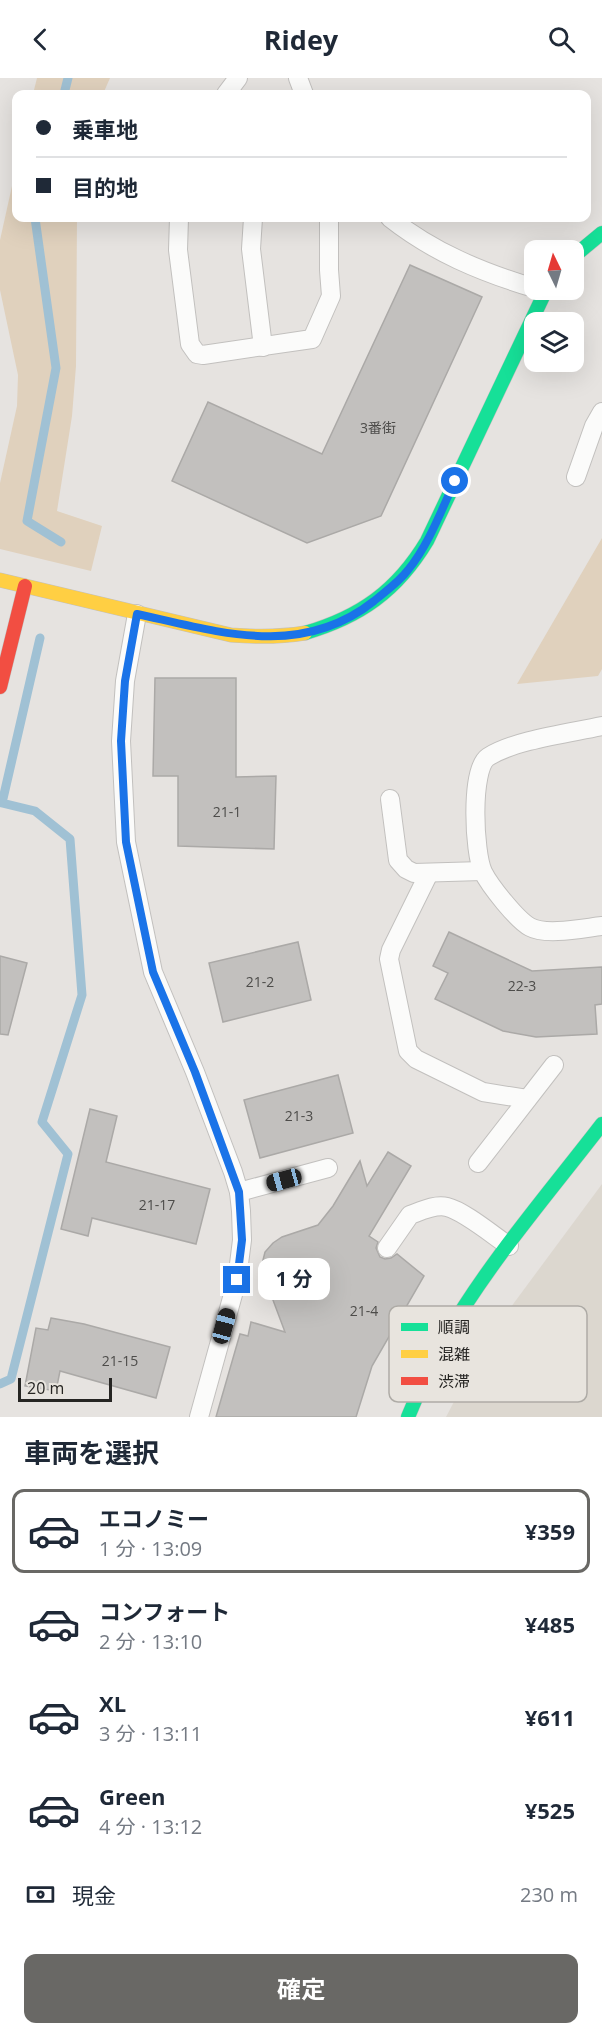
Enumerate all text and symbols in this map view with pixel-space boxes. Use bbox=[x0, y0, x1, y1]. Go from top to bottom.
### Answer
text: Ridey bbox=[264, 21, 338, 58]
icon: back bbox=[24, 23, 57, 56]
icon: search bbox=[545, 23, 578, 56]
text: 乗車地 bbox=[72, 114, 138, 144]
text: 目的地 bbox=[72, 172, 138, 202]
north arrow bbox=[524, 240, 584, 300]
map controls bbox=[524, 240, 584, 372]
button: layers bbox=[524, 312, 584, 372]
house number: 3番街 bbox=[360, 418, 396, 437]
route start bbox=[441, 467, 468, 494]
house number: 21-1 bbox=[213, 802, 241, 821]
house number: 21-2 bbox=[246, 972, 274, 991]
house number: 22-3 bbox=[508, 976, 536, 995]
house number: 21-3 bbox=[285, 1106, 313, 1125]
car bbox=[264, 1167, 304, 1193]
house number: 21-17 bbox=[139, 1195, 175, 1214]
callout: 1 分 bbox=[258, 1259, 330, 1301]
text: 1 分 bbox=[276, 1265, 312, 1292]
route end bbox=[223, 1266, 250, 1293]
house number: 21-4 bbox=[350, 1301, 378, 1320]
car bbox=[211, 1306, 237, 1346]
legend bbox=[389, 1306, 587, 1402]
text: 順調 bbox=[438, 1316, 470, 1338]
text: 混雑 bbox=[438, 1343, 470, 1365]
house number: 21-15 bbox=[102, 1351, 138, 1370]
text: 渋滞 bbox=[438, 1370, 470, 1392]
scale bar bbox=[18, 1375, 112, 1402]
text: 20 m bbox=[27, 1377, 64, 1399]
text: 車両を選択 bbox=[24, 1434, 159, 1471]
text: エコノミー bbox=[99, 1503, 209, 1533]
icon: car bbox=[27, 1504, 81, 1558]
text: ¥359 bbox=[525, 1516, 575, 1546]
text: 1 分 · 13:09 bbox=[99, 1535, 202, 1562]
text: コンフォート bbox=[99, 1596, 230, 1626]
icon: car bbox=[27, 1597, 81, 1651]
text: ¥485 bbox=[525, 1609, 575, 1639]
text: 2 分 · 13:10 bbox=[99, 1628, 202, 1655]
text: XL bbox=[99, 1688, 126, 1718]
icon: car bbox=[27, 1690, 81, 1744]
text: ¥611 bbox=[525, 1702, 575, 1732]
text: 3 分 · 13:11 bbox=[99, 1720, 202, 1747]
text: Green bbox=[99, 1781, 165, 1811]
icon: car bbox=[27, 1783, 81, 1837]
text: ¥525 bbox=[525, 1795, 575, 1825]
text: 4 分 · 13:12 bbox=[99, 1813, 202, 1840]
icon: cash bbox=[24, 1878, 57, 1911]
text: 現金 bbox=[72, 1880, 116, 1910]
text: 230 m bbox=[520, 1881, 578, 1908]
button: 確定 bbox=[24, 1954, 578, 2023]

